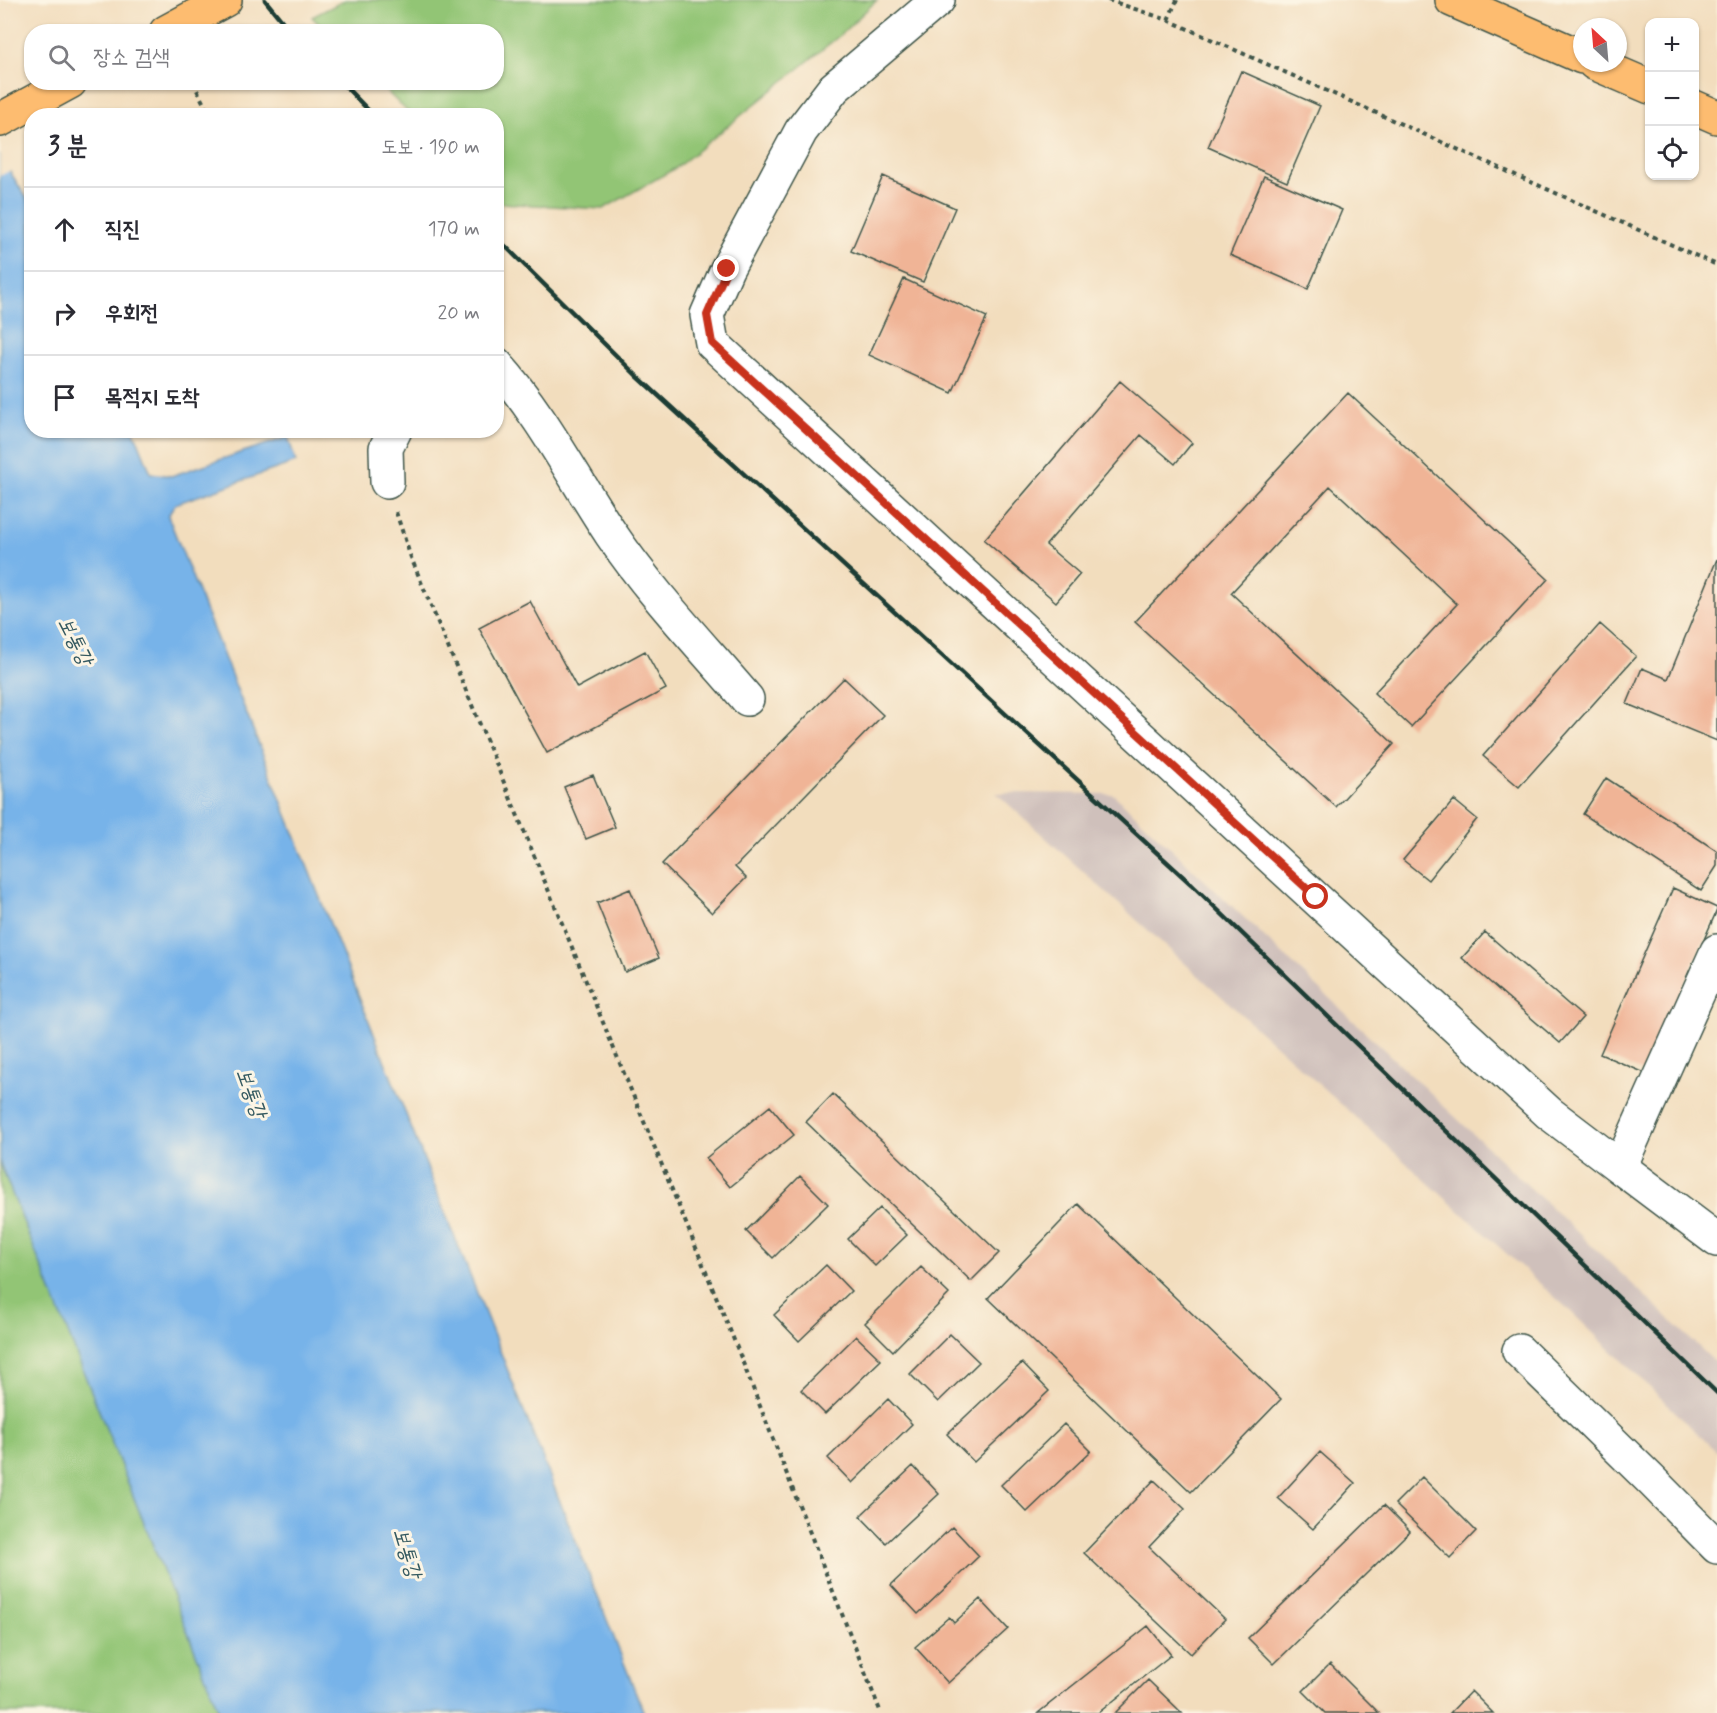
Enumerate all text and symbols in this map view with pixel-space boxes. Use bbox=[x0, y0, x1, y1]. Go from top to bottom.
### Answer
north arrow bbox=[1573, 18, 1627, 72]
map controls bbox=[1645, 18, 1699, 180]
button: + bbox=[1645, 18, 1699, 72]
search box bbox=[24, 24, 504, 90]
icon: search bbox=[45, 41, 78, 74]
text: 장소 검색 bbox=[93, 44, 170, 72]
button: − bbox=[1645, 72, 1699, 126]
button: locate bbox=[1645, 126, 1699, 180]
text: 3 분 bbox=[48, 130, 88, 164]
text: 도보 · 190 m bbox=[381, 134, 480, 161]
icon: ahead bbox=[48, 213, 81, 246]
text: 직진 bbox=[105, 216, 140, 244]
text: 170 m bbox=[428, 216, 480, 243]
route end bbox=[713, 255, 739, 281]
icon: right bbox=[48, 297, 81, 330]
text: 우회전 bbox=[105, 300, 158, 328]
text: 20 m bbox=[437, 300, 480, 327]
icon: arrive bbox=[48, 381, 81, 414]
text: 목적지 도착 bbox=[105, 384, 199, 412]
water label: 보통강 bbox=[51, 613, 100, 672]
route start bbox=[1302, 883, 1328, 909]
water label: 보통강 bbox=[229, 1065, 274, 1124]
water label: 보통강 bbox=[386, 1525, 428, 1584]

